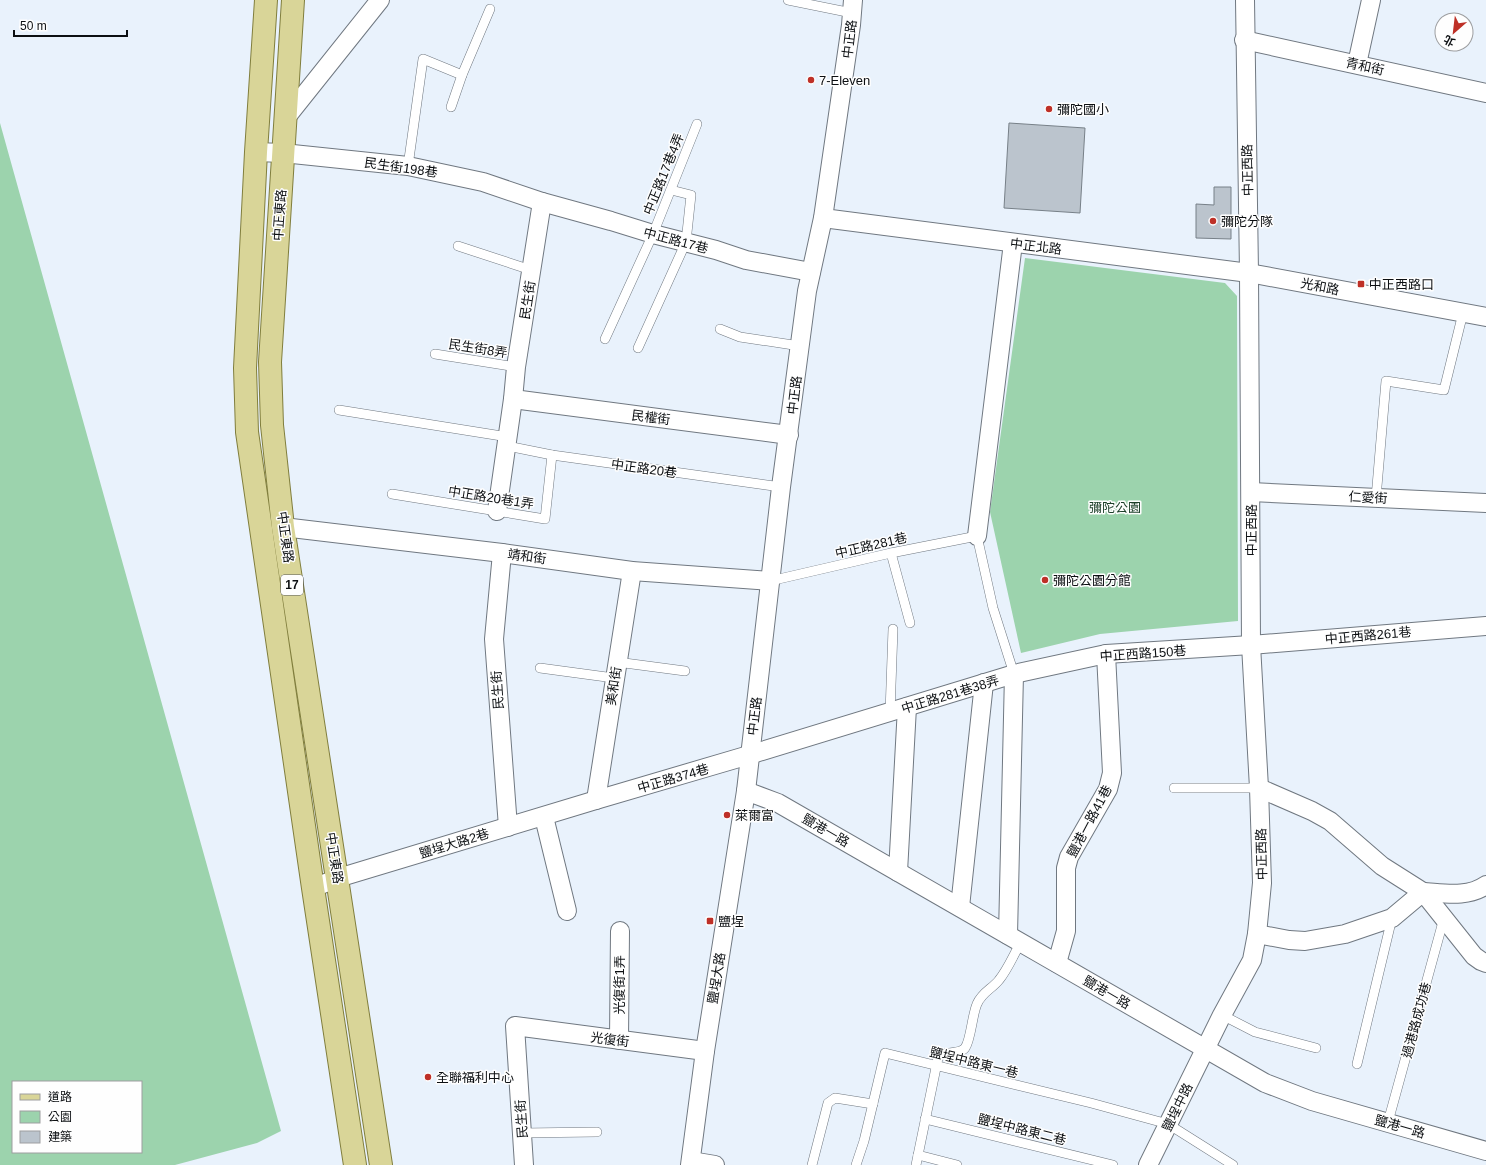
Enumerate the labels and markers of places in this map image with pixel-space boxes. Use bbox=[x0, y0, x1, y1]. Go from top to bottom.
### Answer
place label: 7-Eleven bbox=[819, 73, 870, 88]
marker: 7-Eleven bbox=[806, 75, 816, 85]
place label: 彌陀國小 bbox=[1057, 102, 1109, 117]
marker: 彌陀國小 bbox=[1044, 104, 1054, 114]
place label: 彌陀分隊 bbox=[1221, 214, 1273, 229]
marker: 彌陀分隊 bbox=[1208, 216, 1218, 226]
place label: 中正西路口 bbox=[1369, 277, 1434, 292]
marker: 中正西路口 bbox=[1356, 279, 1366, 289]
place label: 彌陀公園分館 bbox=[1053, 573, 1131, 588]
marker: 彌陀公園分館 bbox=[1040, 575, 1050, 585]
place label: 萊爾富 bbox=[735, 808, 774, 823]
marker: 萊爾富 bbox=[722, 810, 732, 820]
place label: 鹽埕 bbox=[718, 914, 744, 929]
marker: 鹽埕 bbox=[705, 916, 715, 926]
place label: 全聯福利中心 bbox=[436, 1070, 514, 1085]
marker: 全聯福利中心 bbox=[423, 1072, 433, 1082]

